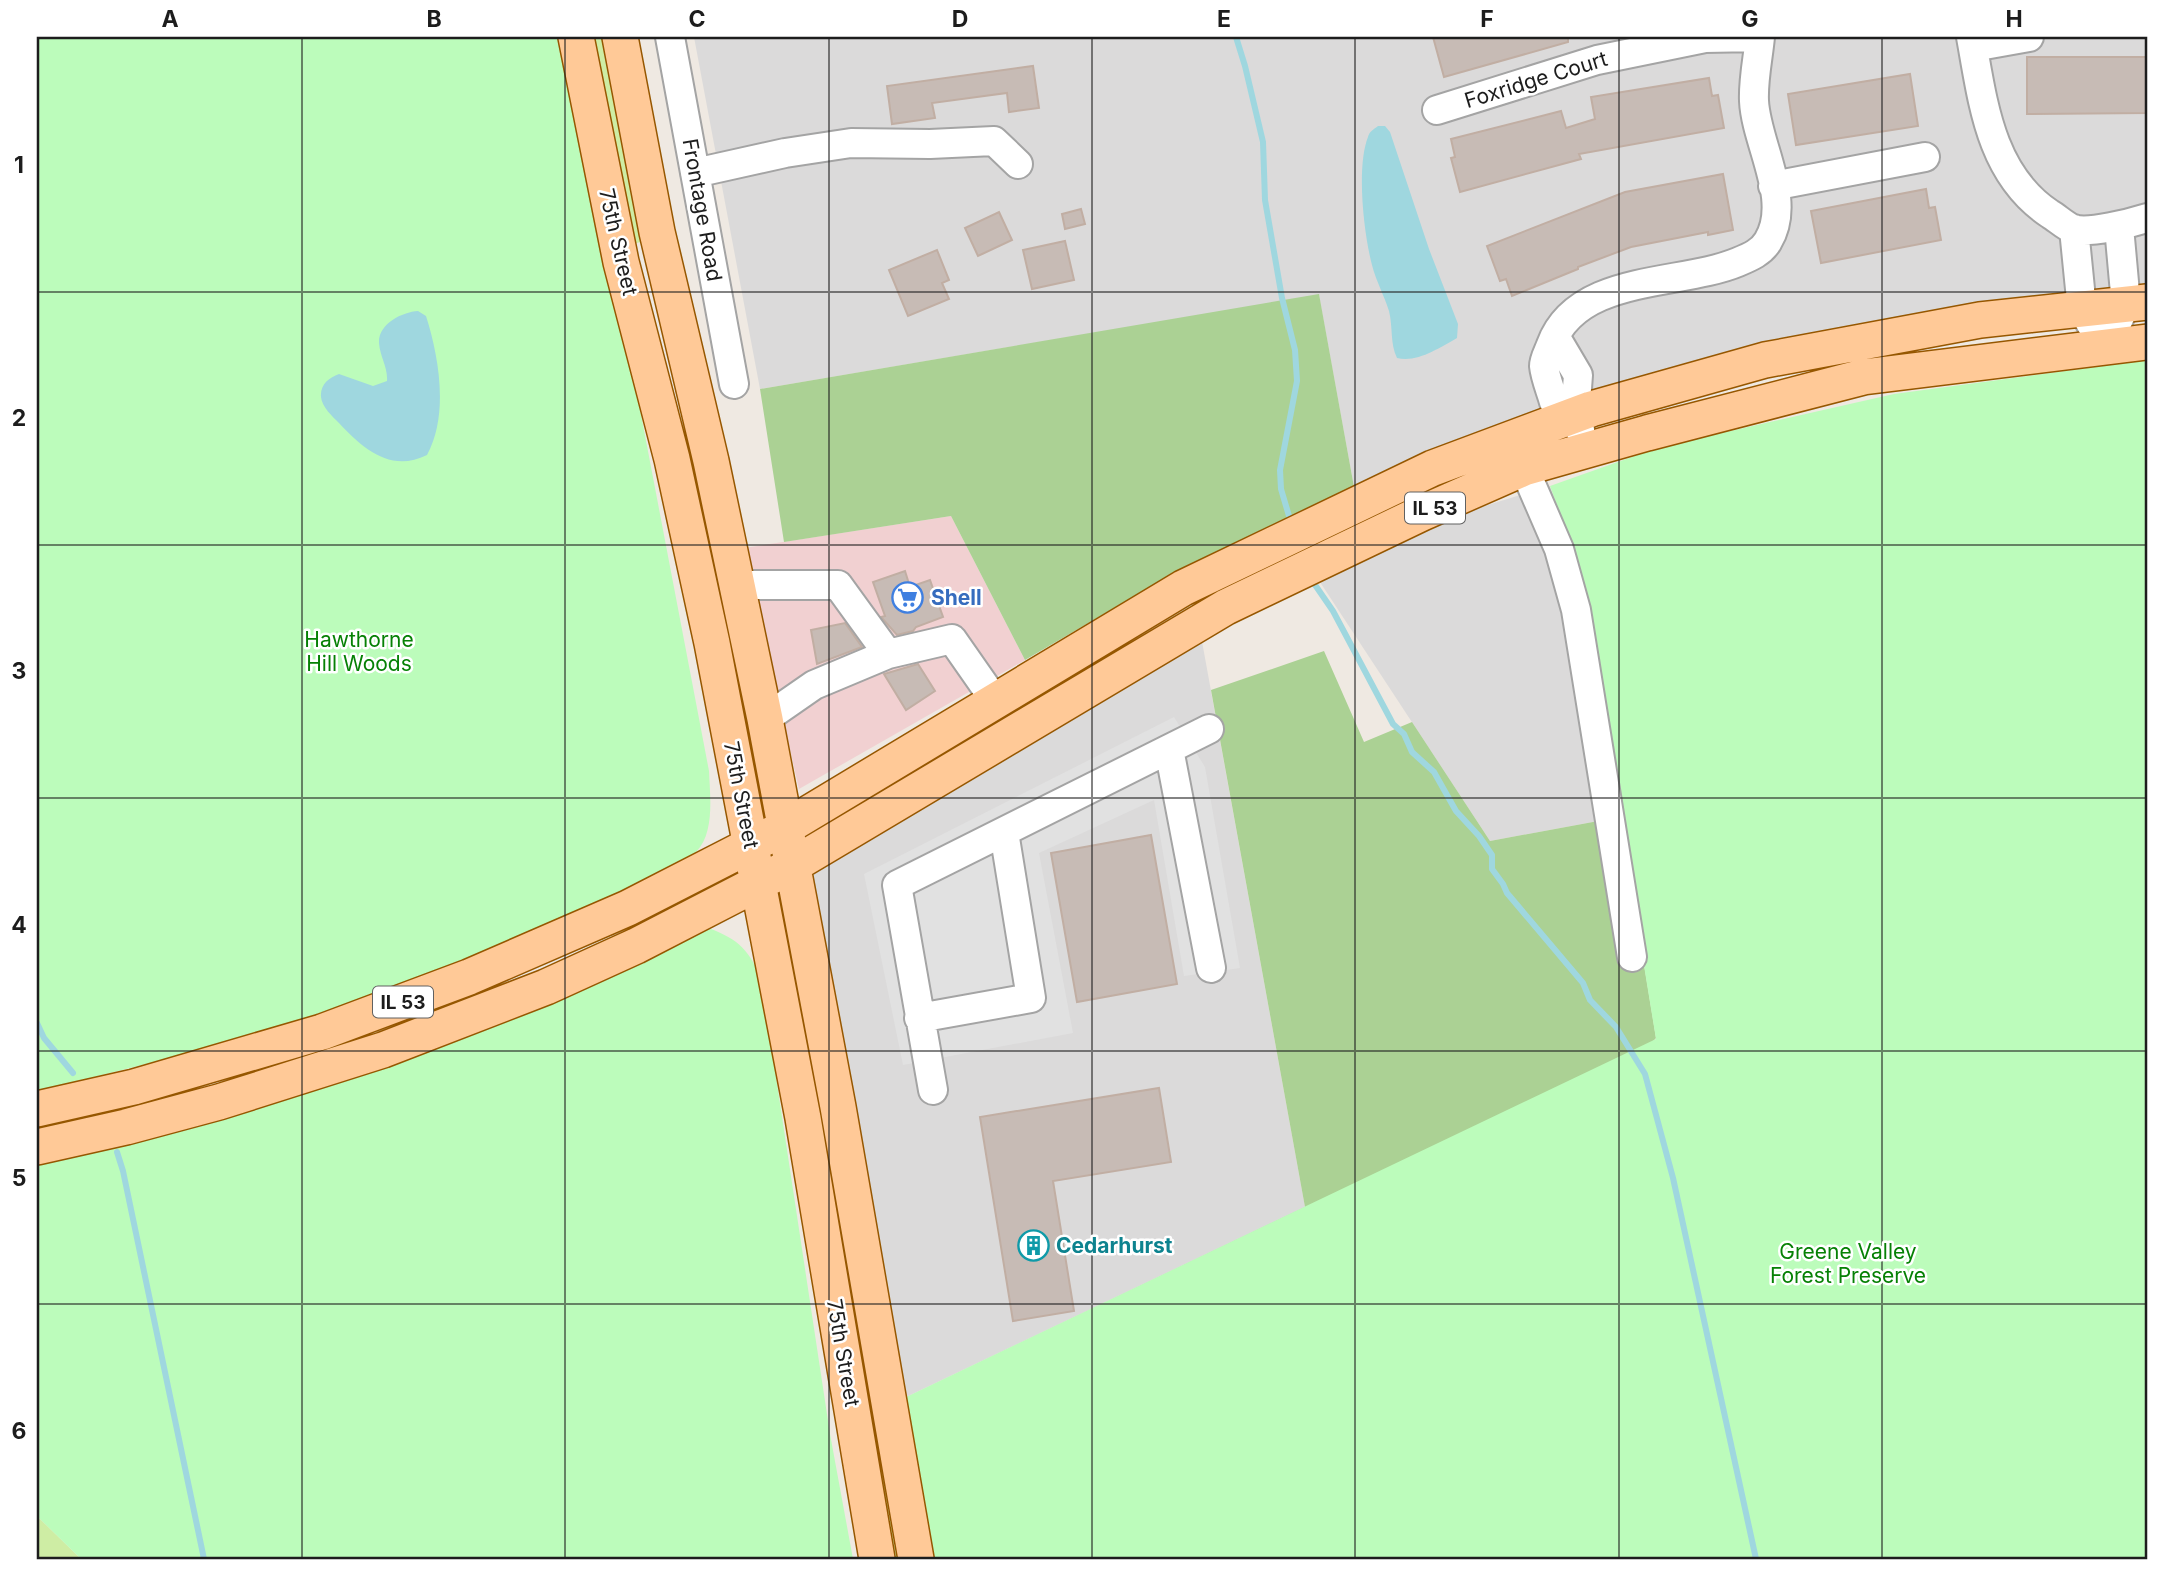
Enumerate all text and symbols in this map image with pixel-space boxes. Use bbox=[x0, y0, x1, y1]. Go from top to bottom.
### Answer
text: A bbox=[161, 5, 179, 33]
text: B bbox=[426, 5, 442, 33]
text: C bbox=[688, 5, 706, 33]
text: D bbox=[952, 5, 968, 33]
text: E bbox=[1217, 5, 1231, 33]
text: F bbox=[1480, 5, 1494, 33]
text: G bbox=[1741, 5, 1759, 33]
text: H bbox=[2005, 5, 2023, 33]
street label: Foxridge Court bbox=[1462, 46, 1610, 113]
street label: Frontage Road bbox=[678, 136, 727, 283]
text: 1 bbox=[14, 151, 24, 179]
street label: 75th Street bbox=[594, 186, 643, 298]
text: 2 bbox=[12, 404, 26, 432]
road number: IL 53 bbox=[1405, 492, 1465, 524]
supermarket icon: Shell bbox=[891, 581, 925, 615]
place label: Shell bbox=[931, 585, 982, 610]
park label: Hawthorne Hill Woods bbox=[304, 627, 414, 676]
text: 3 bbox=[12, 657, 26, 685]
street label: 75th Street bbox=[719, 739, 764, 851]
text: 4 bbox=[11, 911, 27, 939]
road number: IL 53 bbox=[373, 986, 433, 1018]
text: 5 bbox=[12, 1164, 26, 1192]
building icon: Cedarhurst bbox=[1016, 1229, 1050, 1263]
place label: Cedarhurst bbox=[1056, 1233, 1173, 1258]
park label: Greene Valley Forest Preserve bbox=[1770, 1239, 1926, 1288]
street label: 75th Street bbox=[822, 1297, 865, 1409]
text: 6 bbox=[12, 1417, 26, 1445]

